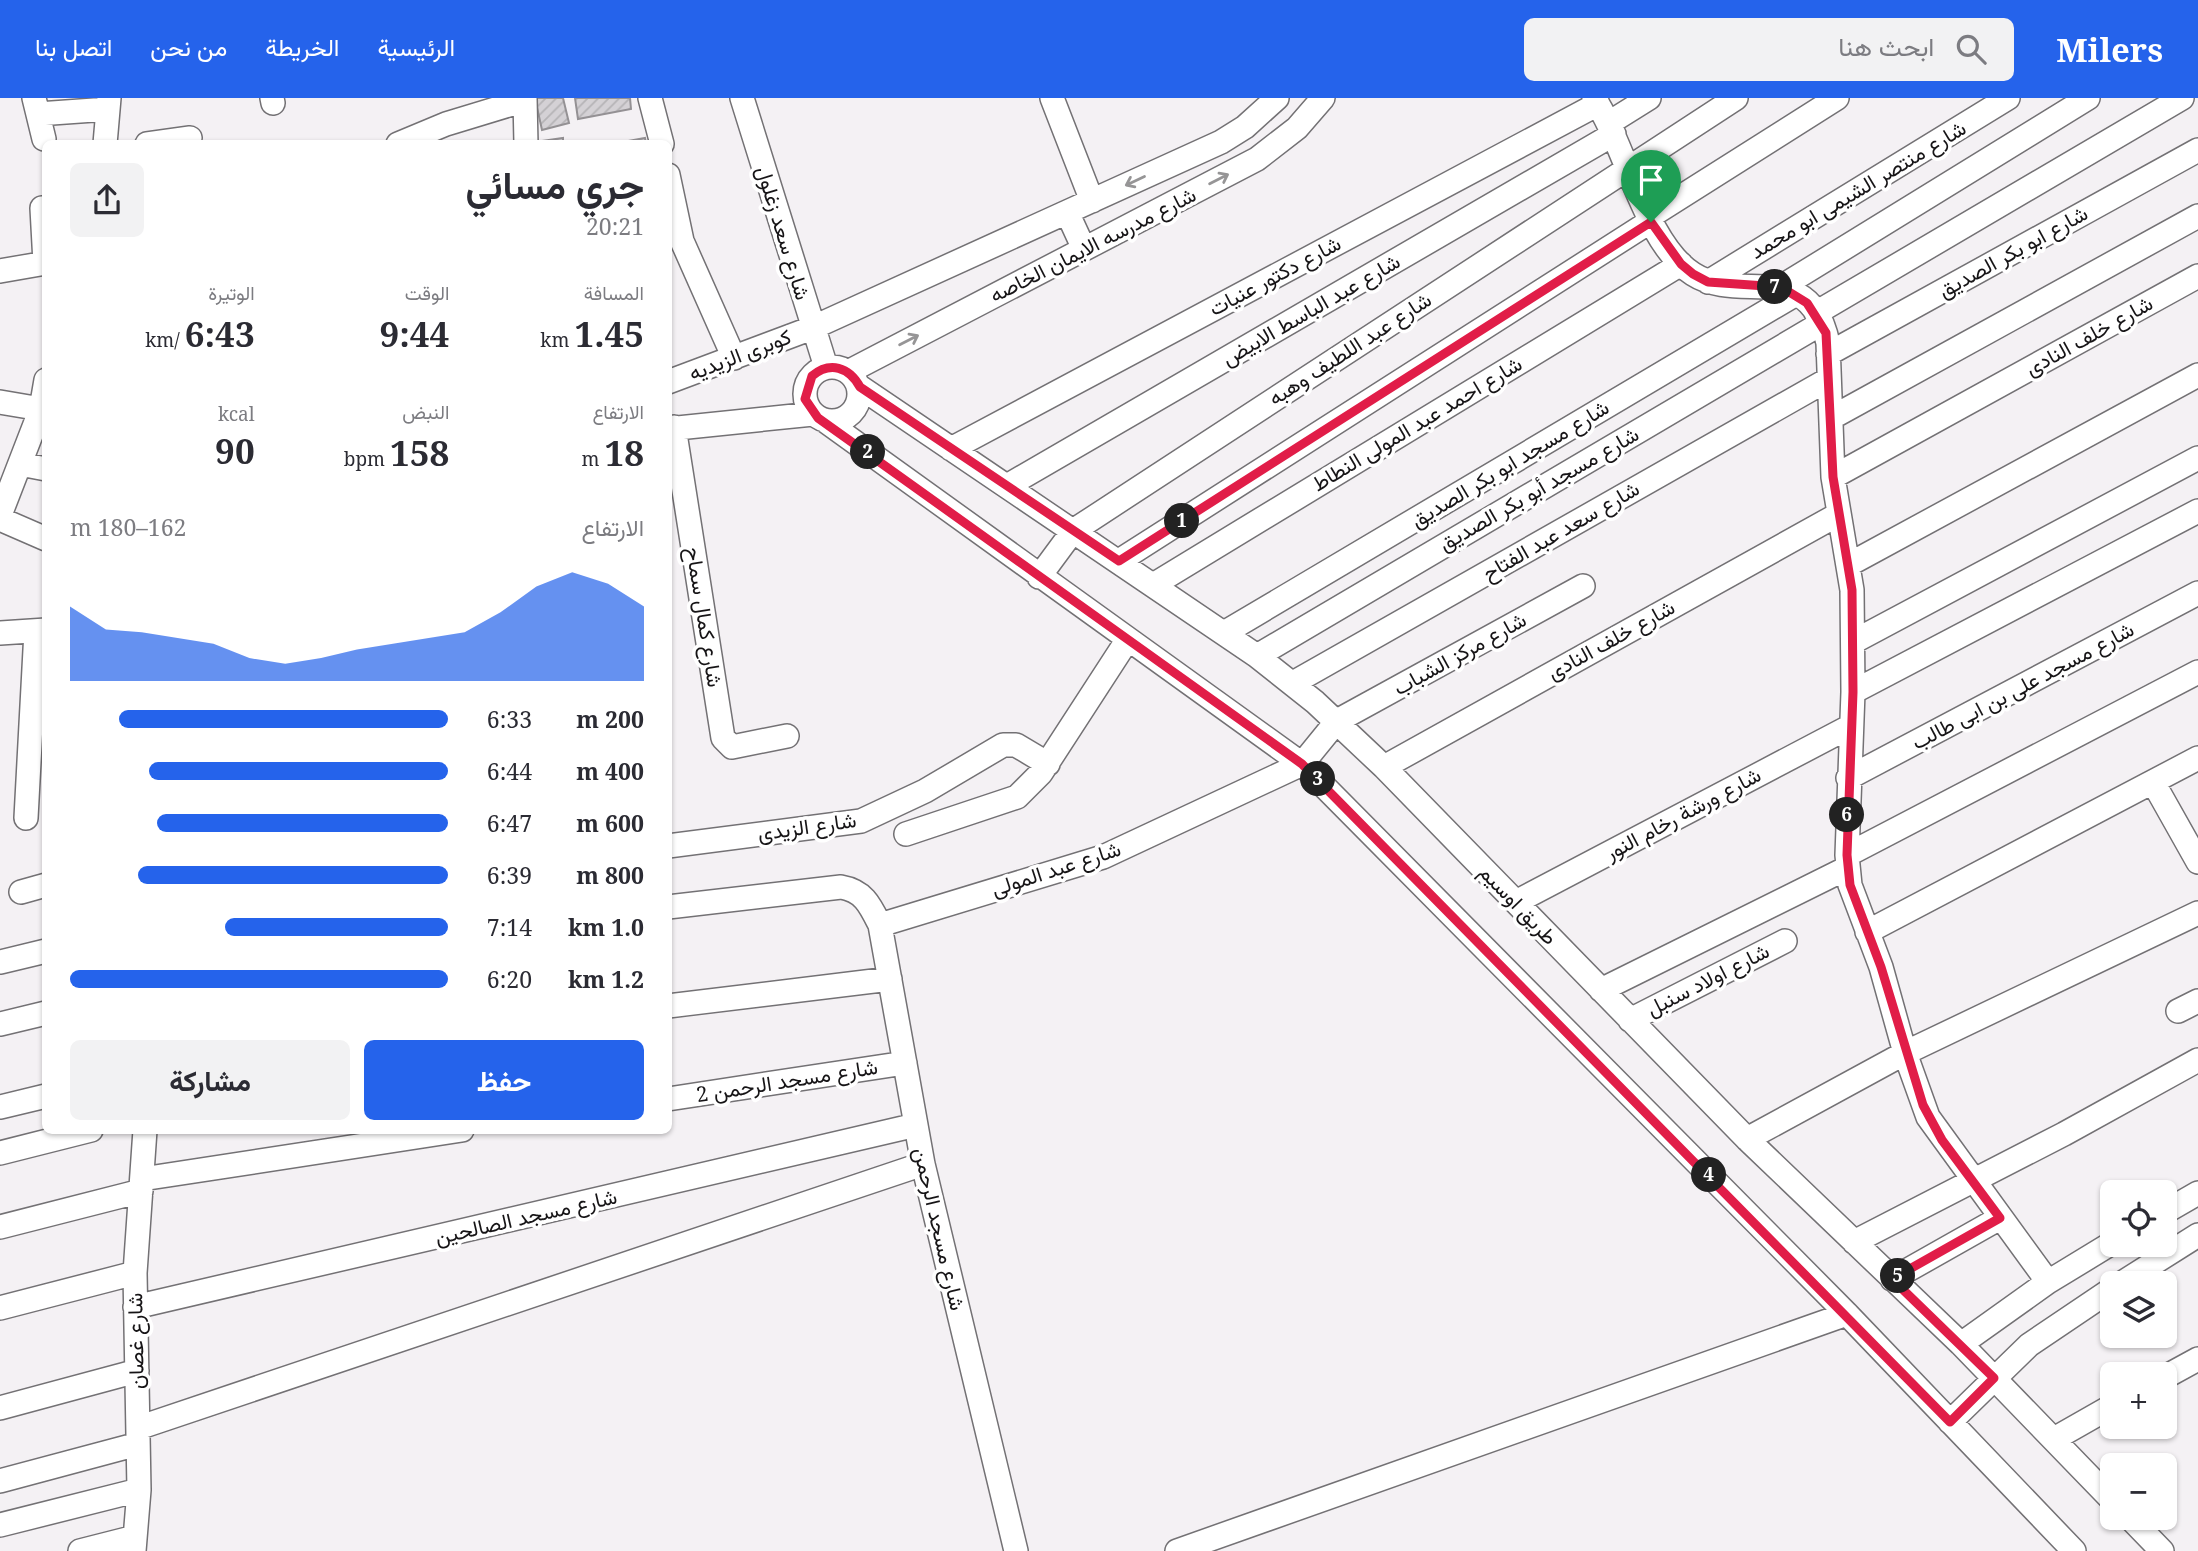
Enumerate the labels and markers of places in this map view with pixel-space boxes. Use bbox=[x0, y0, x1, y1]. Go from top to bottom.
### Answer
pin bbox=[1621, 150, 1681, 222]
pin: 7 bbox=[1758, 270, 1792, 304]
pin: 2 bbox=[850, 434, 886, 470]
pin: 1 bbox=[1164, 504, 1200, 538]
pin: 3 bbox=[1300, 762, 1336, 796]
pin: 6 bbox=[1829, 798, 1864, 832]
pin: 4 bbox=[1692, 1158, 1726, 1192]
pin: 5 bbox=[1881, 1258, 1916, 1294]

